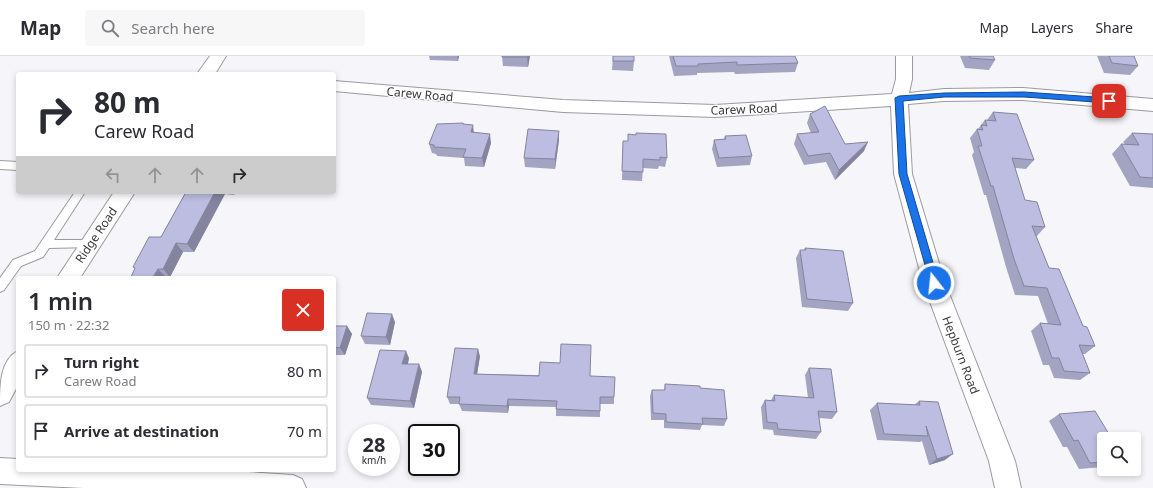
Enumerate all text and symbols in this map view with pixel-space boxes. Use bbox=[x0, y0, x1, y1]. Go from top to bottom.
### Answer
search box bbox=[85, 10, 365, 46]
text: Map bbox=[20, 15, 61, 41]
icon: search bbox=[99, 17, 121, 39]
text: Search here bbox=[131, 18, 215, 38]
text: Map bbox=[980, 18, 1009, 37]
text: Layers bbox=[1031, 18, 1073, 37]
text: Share bbox=[1095, 18, 1133, 37]
text: 80 m bbox=[94, 83, 161, 121]
street label: Carew Road bbox=[386, 83, 454, 105]
pin bbox=[1092, 84, 1126, 118]
icon: right bbox=[28, 88, 80, 140]
icon: arrive bbox=[1098, 90, 1120, 112]
street label: Carew Road bbox=[710, 99, 778, 119]
text: Carew Road bbox=[94, 119, 194, 143]
icon: left bbox=[102, 164, 124, 186]
icon: ahead bbox=[144, 164, 166, 186]
icon: ahead bbox=[186, 164, 208, 186]
icon: right bbox=[228, 164, 250, 186]
street label: Ridge Road bbox=[71, 204, 121, 266]
position arrow bbox=[913, 262, 955, 304]
text: 1 min bbox=[28, 284, 93, 317]
button: close bbox=[282, 289, 324, 331]
street label: Hepburn Road bbox=[938, 314, 984, 396]
text: 150 m · 22:32 bbox=[28, 316, 109, 334]
text: Turn right bbox=[64, 352, 139, 372]
icon: right bbox=[30, 360, 52, 382]
text: 80 m bbox=[287, 361, 322, 381]
text: Carew Road bbox=[64, 372, 137, 390]
icon: arrive bbox=[30, 420, 52, 442]
text: Arrive at destination bbox=[64, 421, 219, 441]
text: 70 m bbox=[287, 421, 322, 441]
speed limit sign: 30 bbox=[408, 424, 460, 476]
text: 28 bbox=[363, 431, 385, 458]
map controls bbox=[1097, 432, 1141, 476]
button: search bbox=[1097, 432, 1141, 476]
text: km/h bbox=[362, 453, 386, 467]

